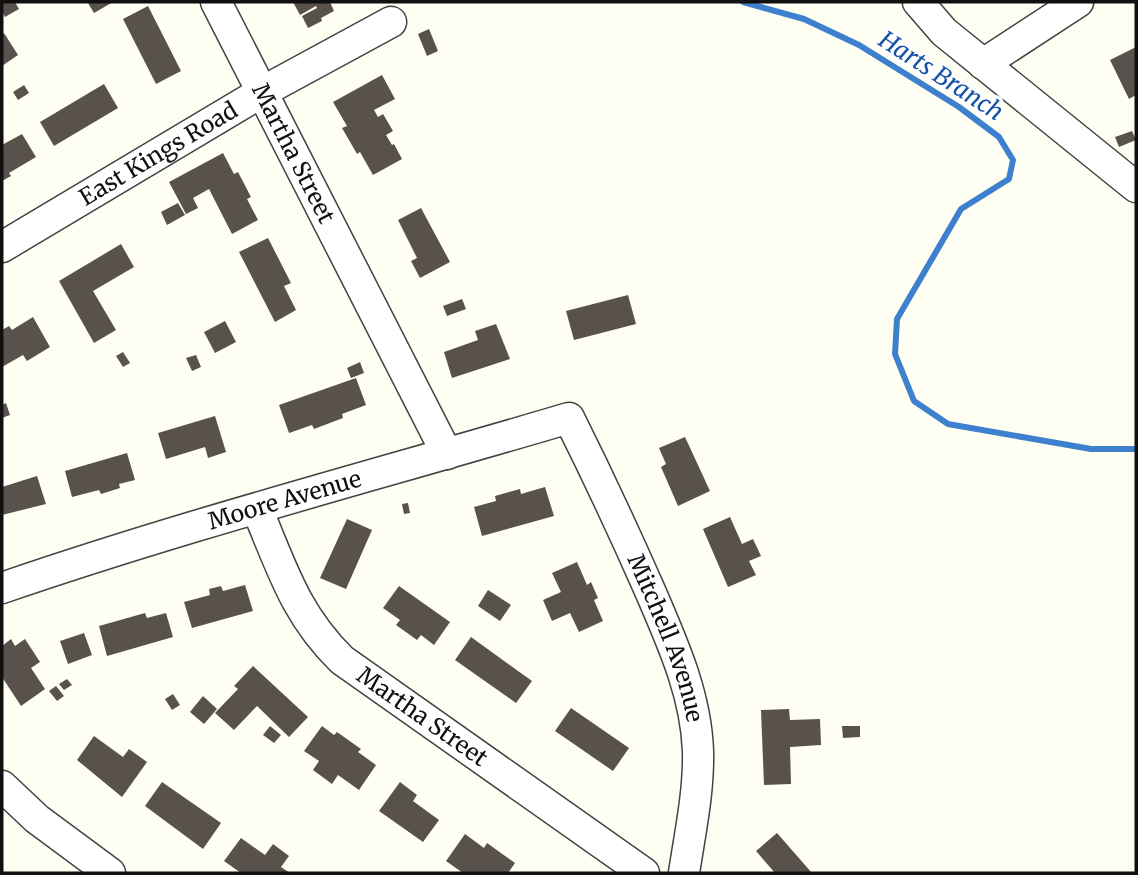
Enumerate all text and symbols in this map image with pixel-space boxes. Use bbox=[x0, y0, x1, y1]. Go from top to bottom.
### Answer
water label: Harts Branch bbox=[872, 23, 1010, 127]
street label: Martha Street bbox=[246, 78, 342, 228]
street label: East Kings Road bbox=[74, 95, 243, 212]
street label: Moore Avenue bbox=[204, 464, 364, 536]
street label: Mitchell Avenue bbox=[622, 549, 710, 724]
street label: Martha Street bbox=[352, 660, 494, 772]

